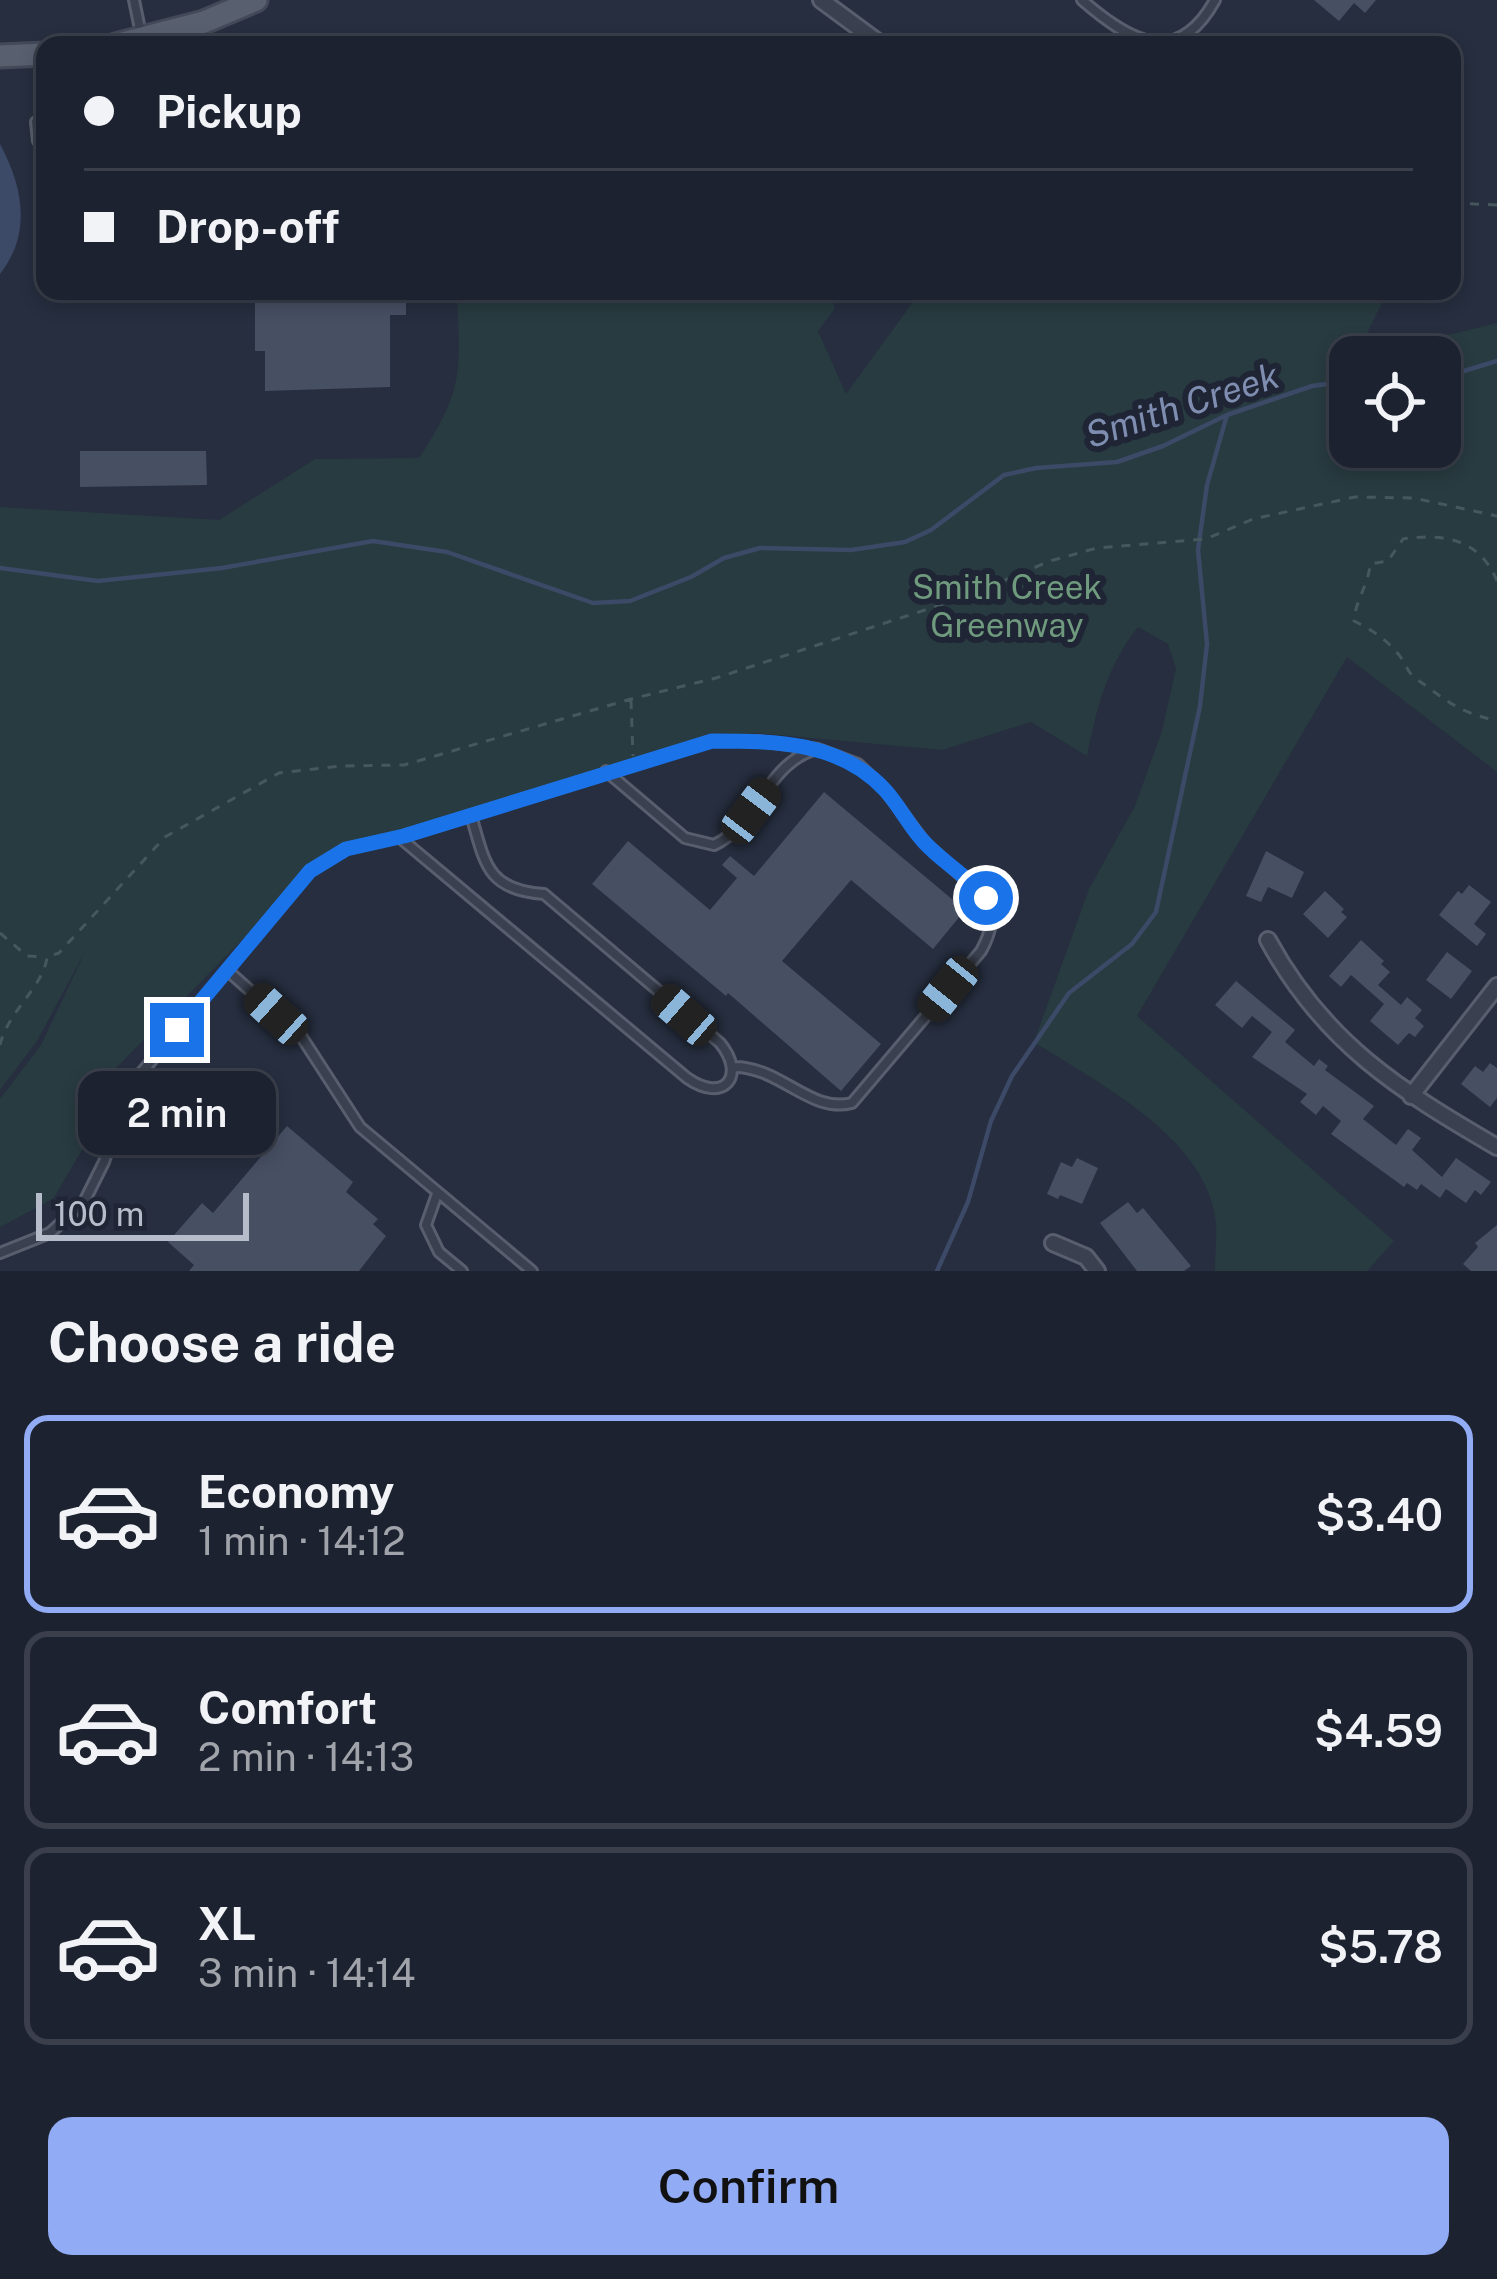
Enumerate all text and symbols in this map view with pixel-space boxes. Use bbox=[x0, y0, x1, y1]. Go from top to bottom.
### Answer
text: Pickup bbox=[156, 85, 302, 138]
text: Drop-off bbox=[156, 200, 339, 253]
map controls bbox=[1329, 336, 1461, 468]
button: locate bbox=[1329, 336, 1461, 468]
water label: Smith Creek bbox=[1080, 354, 1284, 456]
park label: Smith Creek Greenway bbox=[912, 568, 1102, 644]
car bbox=[715, 771, 787, 851]
route start bbox=[959, 871, 1013, 925]
car bbox=[911, 950, 985, 1028]
car bbox=[237, 977, 315, 1051]
car bbox=[645, 978, 723, 1052]
route end bbox=[150, 1003, 204, 1057]
callout: 2 min bbox=[78, 1072, 276, 1156]
text: 2 min bbox=[127, 1090, 227, 1136]
scale bar bbox=[36, 1187, 249, 1240]
text: 100 m bbox=[54, 1195, 144, 1233]
text: Choose a ride bbox=[48, 1311, 396, 1374]
icon: car bbox=[54, 1460, 162, 1568]
text: Economy bbox=[198, 1465, 394, 1518]
text: $3.40 bbox=[1315, 1488, 1443, 1541]
text: 1 min · 14:12 bbox=[198, 1518, 405, 1564]
icon: car bbox=[54, 1676, 162, 1784]
text: Comfort bbox=[198, 1681, 377, 1734]
text: $4.59 bbox=[1314, 1704, 1443, 1757]
text: 2 min · 14:13 bbox=[198, 1734, 414, 1780]
icon: car bbox=[54, 1892, 162, 2000]
text: XL bbox=[198, 1897, 256, 1950]
text: $5.78 bbox=[1318, 1920, 1443, 1973]
text: 3 min · 14:14 bbox=[198, 1950, 415, 1996]
button: Confirm bbox=[48, 2117, 1449, 2255]

